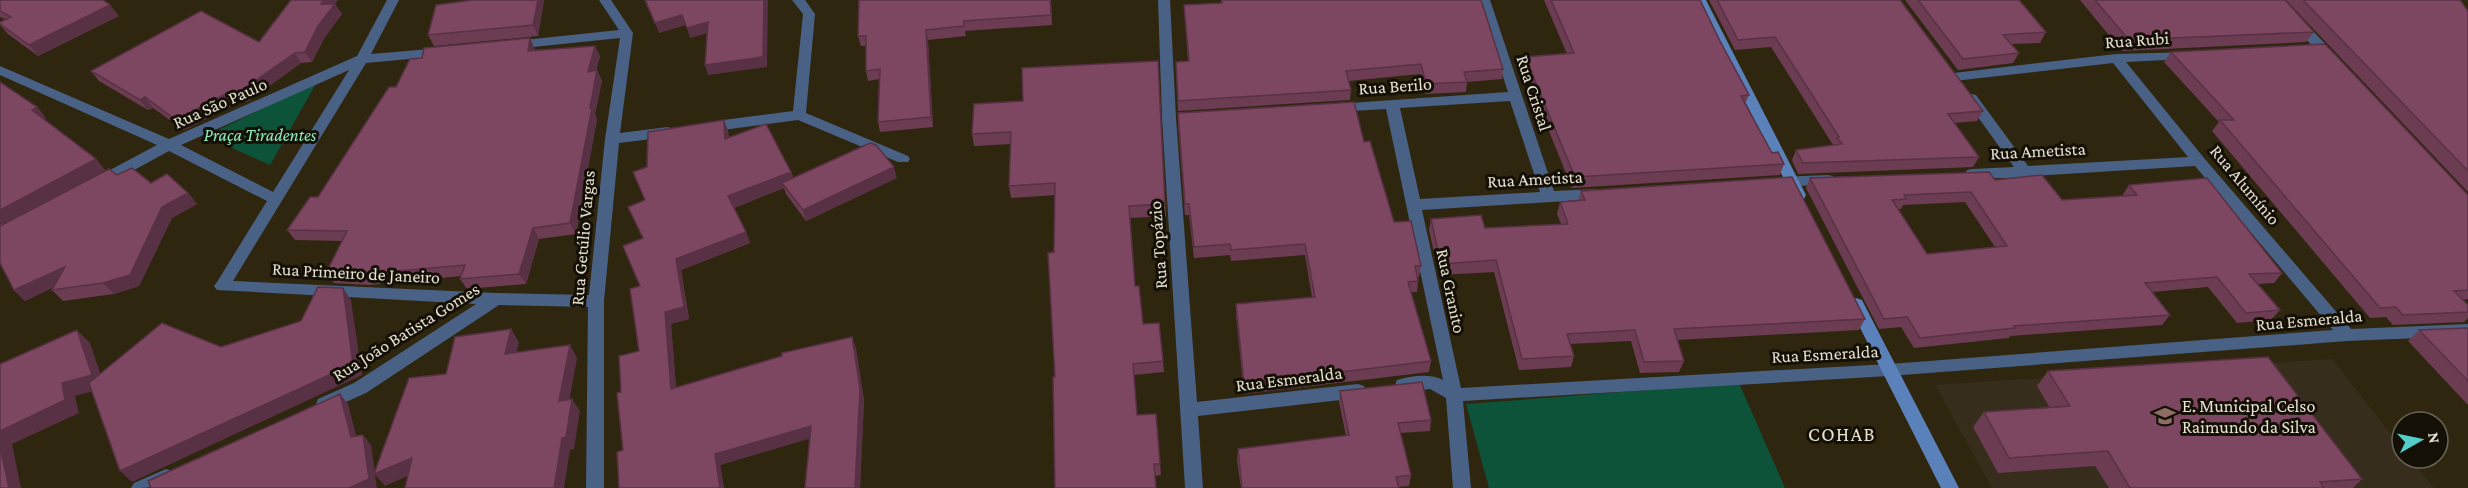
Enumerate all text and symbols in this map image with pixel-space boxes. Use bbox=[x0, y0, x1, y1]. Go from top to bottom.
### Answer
street label: Rua Rubi bbox=[2104, 28, 2170, 52]
street label: Rua Cristal bbox=[1512, 52, 1556, 134]
street label: Rua São Paulo bbox=[170, 73, 270, 133]
street label: Rua Berilo bbox=[1358, 73, 1432, 99]
park label: Praça Tiradentes bbox=[204, 125, 317, 145]
street label: Rua Ametista bbox=[1990, 139, 2086, 163]
street label: Rua Alumínio bbox=[2206, 141, 2284, 229]
street label: Rua Ametista bbox=[1487, 167, 1583, 191]
street label: Rua Getúlio Vargas bbox=[567, 170, 599, 306]
street label: Rua Topázio bbox=[1145, 200, 1171, 290]
street label: Rua Granito bbox=[1432, 247, 1470, 335]
street label: Rua Primeiro de Janeiro bbox=[271, 259, 441, 287]
street label: Rua João Batista Gomes bbox=[329, 279, 483, 385]
street label: Rua Esmeralda bbox=[2255, 305, 2363, 335]
street label: Rua Esmeralda bbox=[1771, 341, 1879, 367]
street label: Rua Esmeralda bbox=[1235, 363, 1343, 395]
place label: E. Municipal Celso Raimundo da Silva bbox=[2182, 396, 2316, 437]
school or university icon: E. Municipal Celso Raimundo da Silva bbox=[2153, 404, 2177, 428]
north arrow bbox=[2390, 410, 2450, 470]
district label: COHAB bbox=[1808, 423, 1876, 445]
text: N bbox=[2425, 431, 2444, 445]

